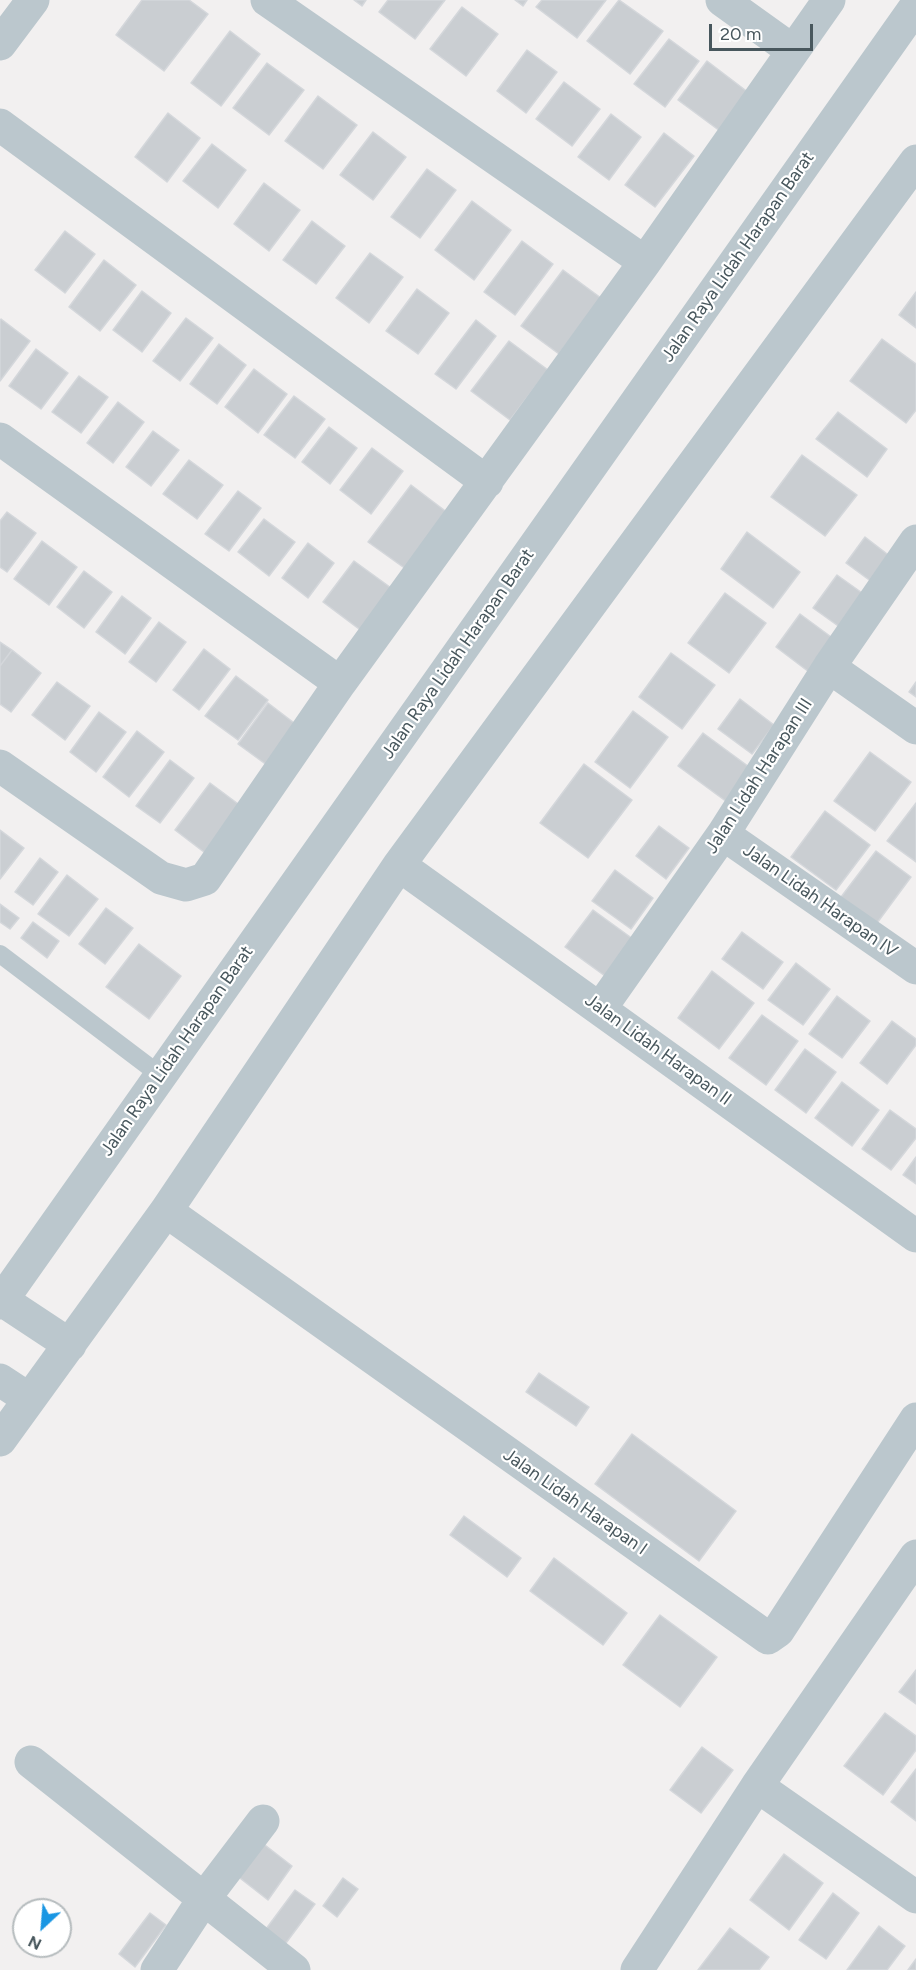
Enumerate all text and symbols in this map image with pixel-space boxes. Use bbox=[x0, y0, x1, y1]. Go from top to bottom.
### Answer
scale bar bbox=[712, 12, 816, 50]
text: 20 m bbox=[720, 23, 761, 45]
street label: Jalan Raya Lidah Harapan Barat bbox=[657, 148, 819, 366]
street label: Jalan Raya Lidah Harapan Barat bbox=[377, 545, 539, 763]
street label: Jalan Lidah Harapan III bbox=[701, 694, 817, 858]
street label: Jalan Lidah Harapan IV bbox=[739, 840, 901, 962]
street label: Jalan Raya Lidah Harapan Barat bbox=[96, 942, 258, 1160]
street label: Jalan Lidah Harapan II bbox=[581, 990, 735, 1110]
street label: Jalan Lidah Harapan I bbox=[499, 1444, 651, 1560]
north arrow bbox=[12, 1898, 72, 1958]
text: N bbox=[25, 1932, 44, 1954]

